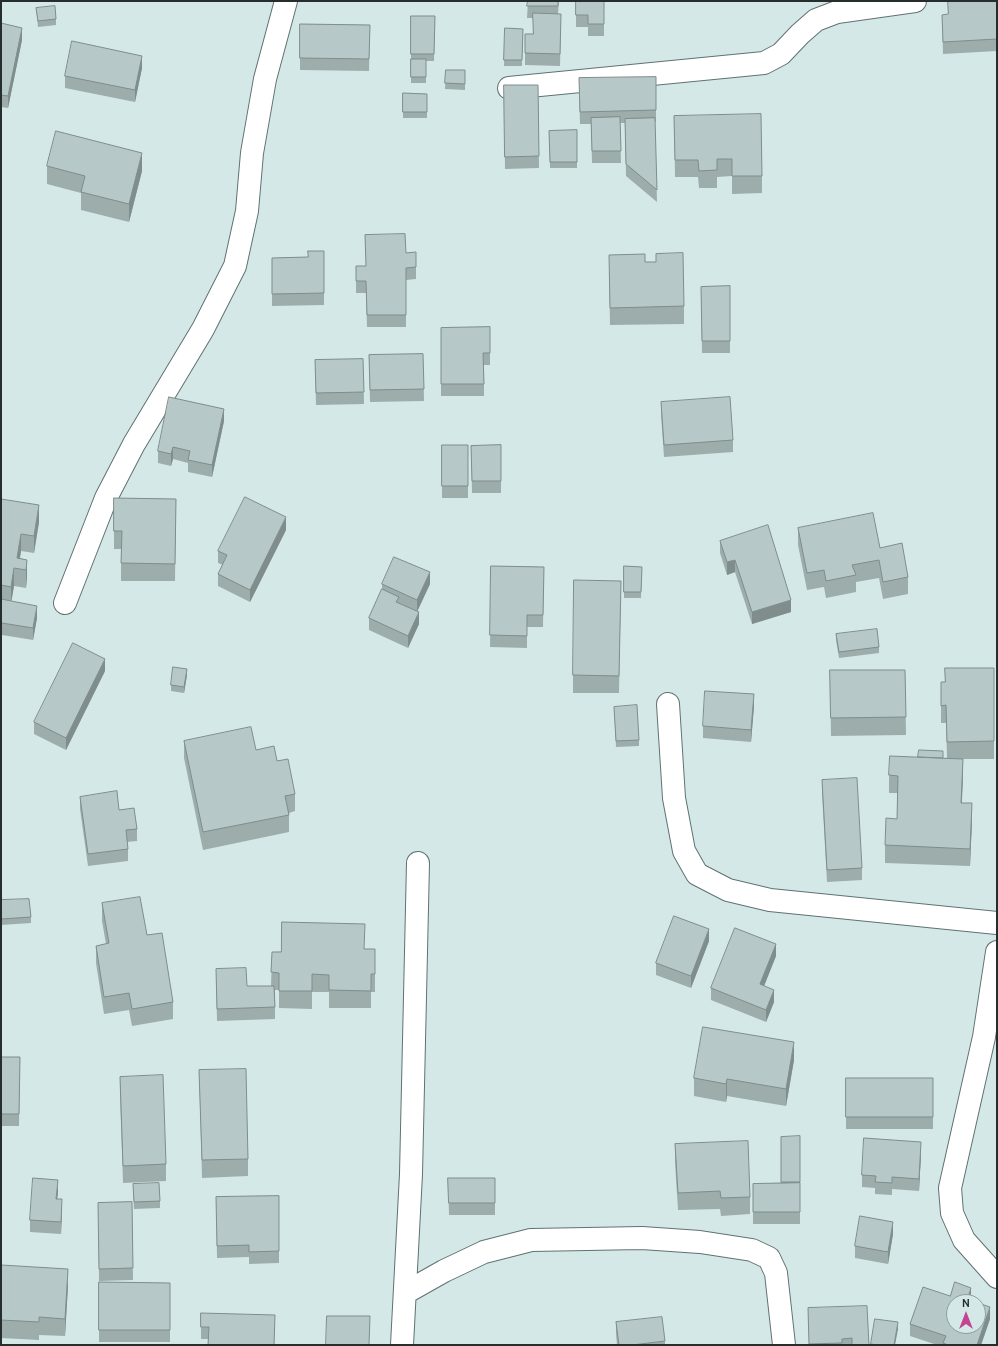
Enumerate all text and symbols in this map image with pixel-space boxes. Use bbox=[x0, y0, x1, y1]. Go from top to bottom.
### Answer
north arrow bbox=[946, 1294, 986, 1334]
text: N bbox=[962, 1296, 970, 1310]

